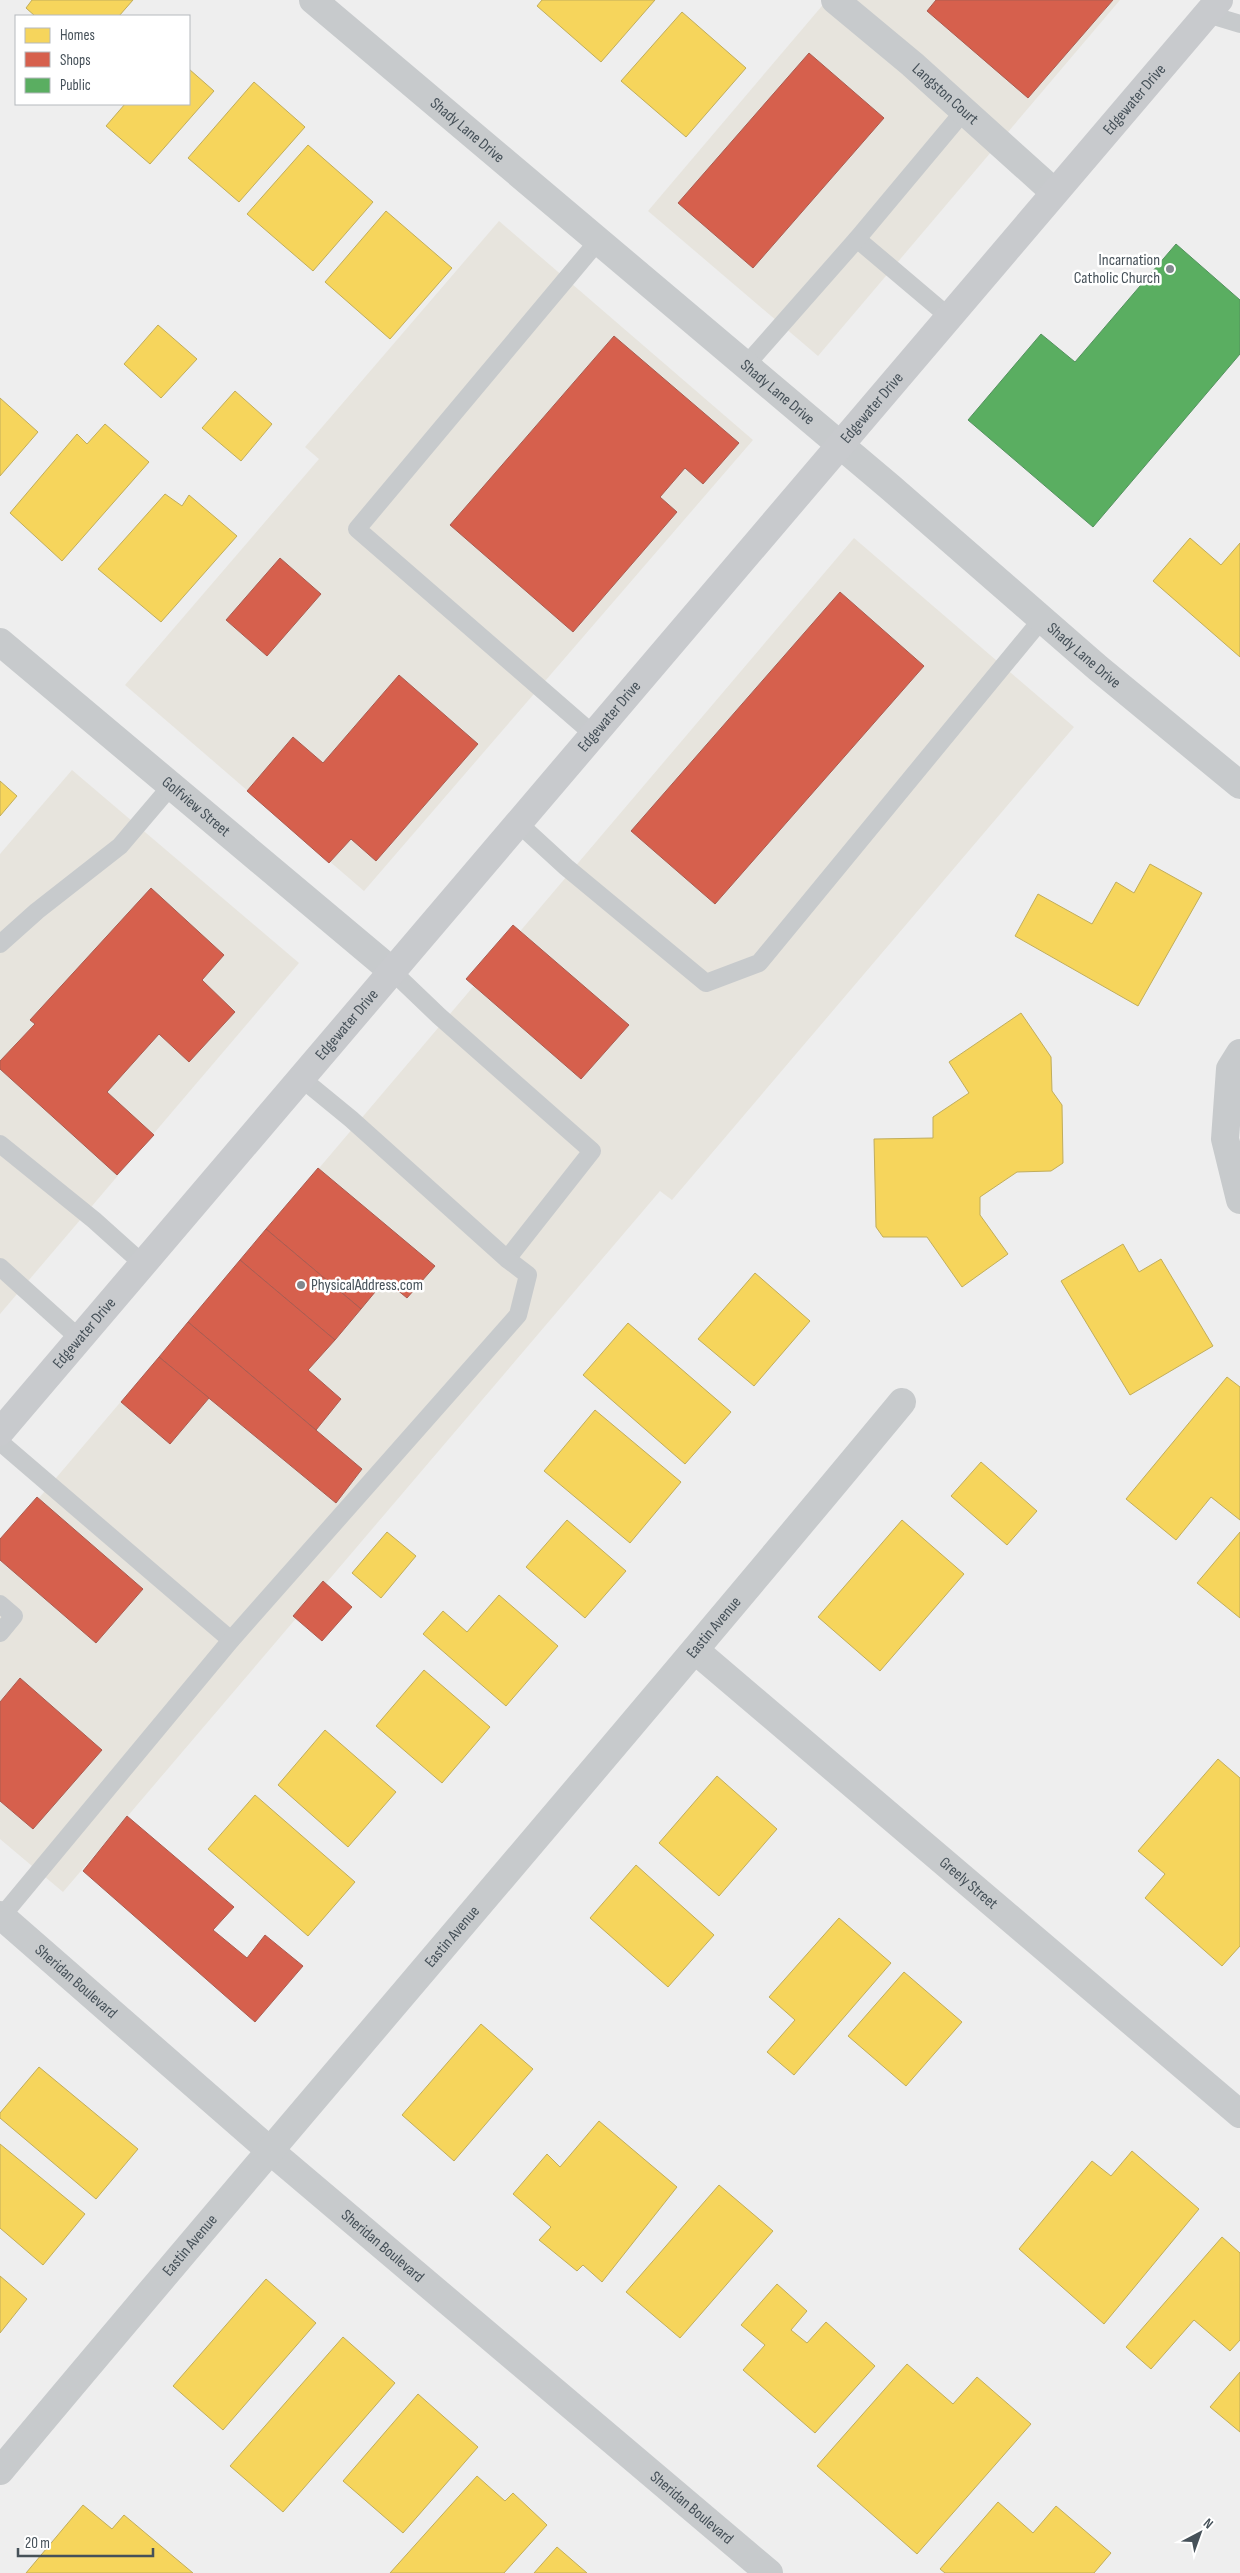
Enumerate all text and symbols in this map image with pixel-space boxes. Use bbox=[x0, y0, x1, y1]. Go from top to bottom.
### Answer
legend bbox=[15, 15, 190, 105]
text: Homes bbox=[60, 26, 95, 45]
text: Shops bbox=[60, 51, 91, 70]
street label: Langston Court bbox=[908, 59, 982, 129]
street label: Edgewater Drive bbox=[1099, 60, 1170, 139]
text: Public bbox=[60, 76, 91, 95]
street label: Shady Lane Drive bbox=[426, 94, 508, 167]
place label: Incarnation Catholic Church bbox=[1074, 251, 1160, 288]
marker: Incarnation Catholic Church bbox=[1164, 263, 1176, 275]
street label: Shady Lane Drive bbox=[737, 355, 819, 429]
street label: Edgewater Drive bbox=[836, 368, 907, 447]
street label: Shady Lane Drive bbox=[1043, 619, 1125, 692]
street label: Edgewater Drive bbox=[574, 677, 645, 756]
street label: Golfview Street bbox=[158, 773, 234, 841]
street label: Edgewater Drive bbox=[311, 985, 382, 1064]
place label: PhysicalAddress.com bbox=[311, 1276, 423, 1295]
marker: PhysicalAddress.com bbox=[295, 1279, 307, 1291]
street label: Edgewater Drive bbox=[49, 1294, 120, 1372]
street label: Eastin Avenue bbox=[682, 1593, 745, 1662]
street label: Greely Street bbox=[936, 1853, 1002, 1913]
street label: Eastin Avenue bbox=[421, 1902, 483, 1971]
street label: Sheridan Boulevard bbox=[31, 1940, 121, 2022]
street label: Sheridan Boulevard bbox=[337, 2206, 428, 2287]
street label: Eastin Avenue bbox=[159, 2211, 221, 2280]
street label: Sheridan Boulevard bbox=[646, 2467, 737, 2548]
north arrow bbox=[1175, 2508, 1225, 2558]
text: N bbox=[1200, 2515, 1217, 2532]
scale bar bbox=[18, 2526, 152, 2558]
text: 20 m bbox=[25, 2534, 50, 2553]

